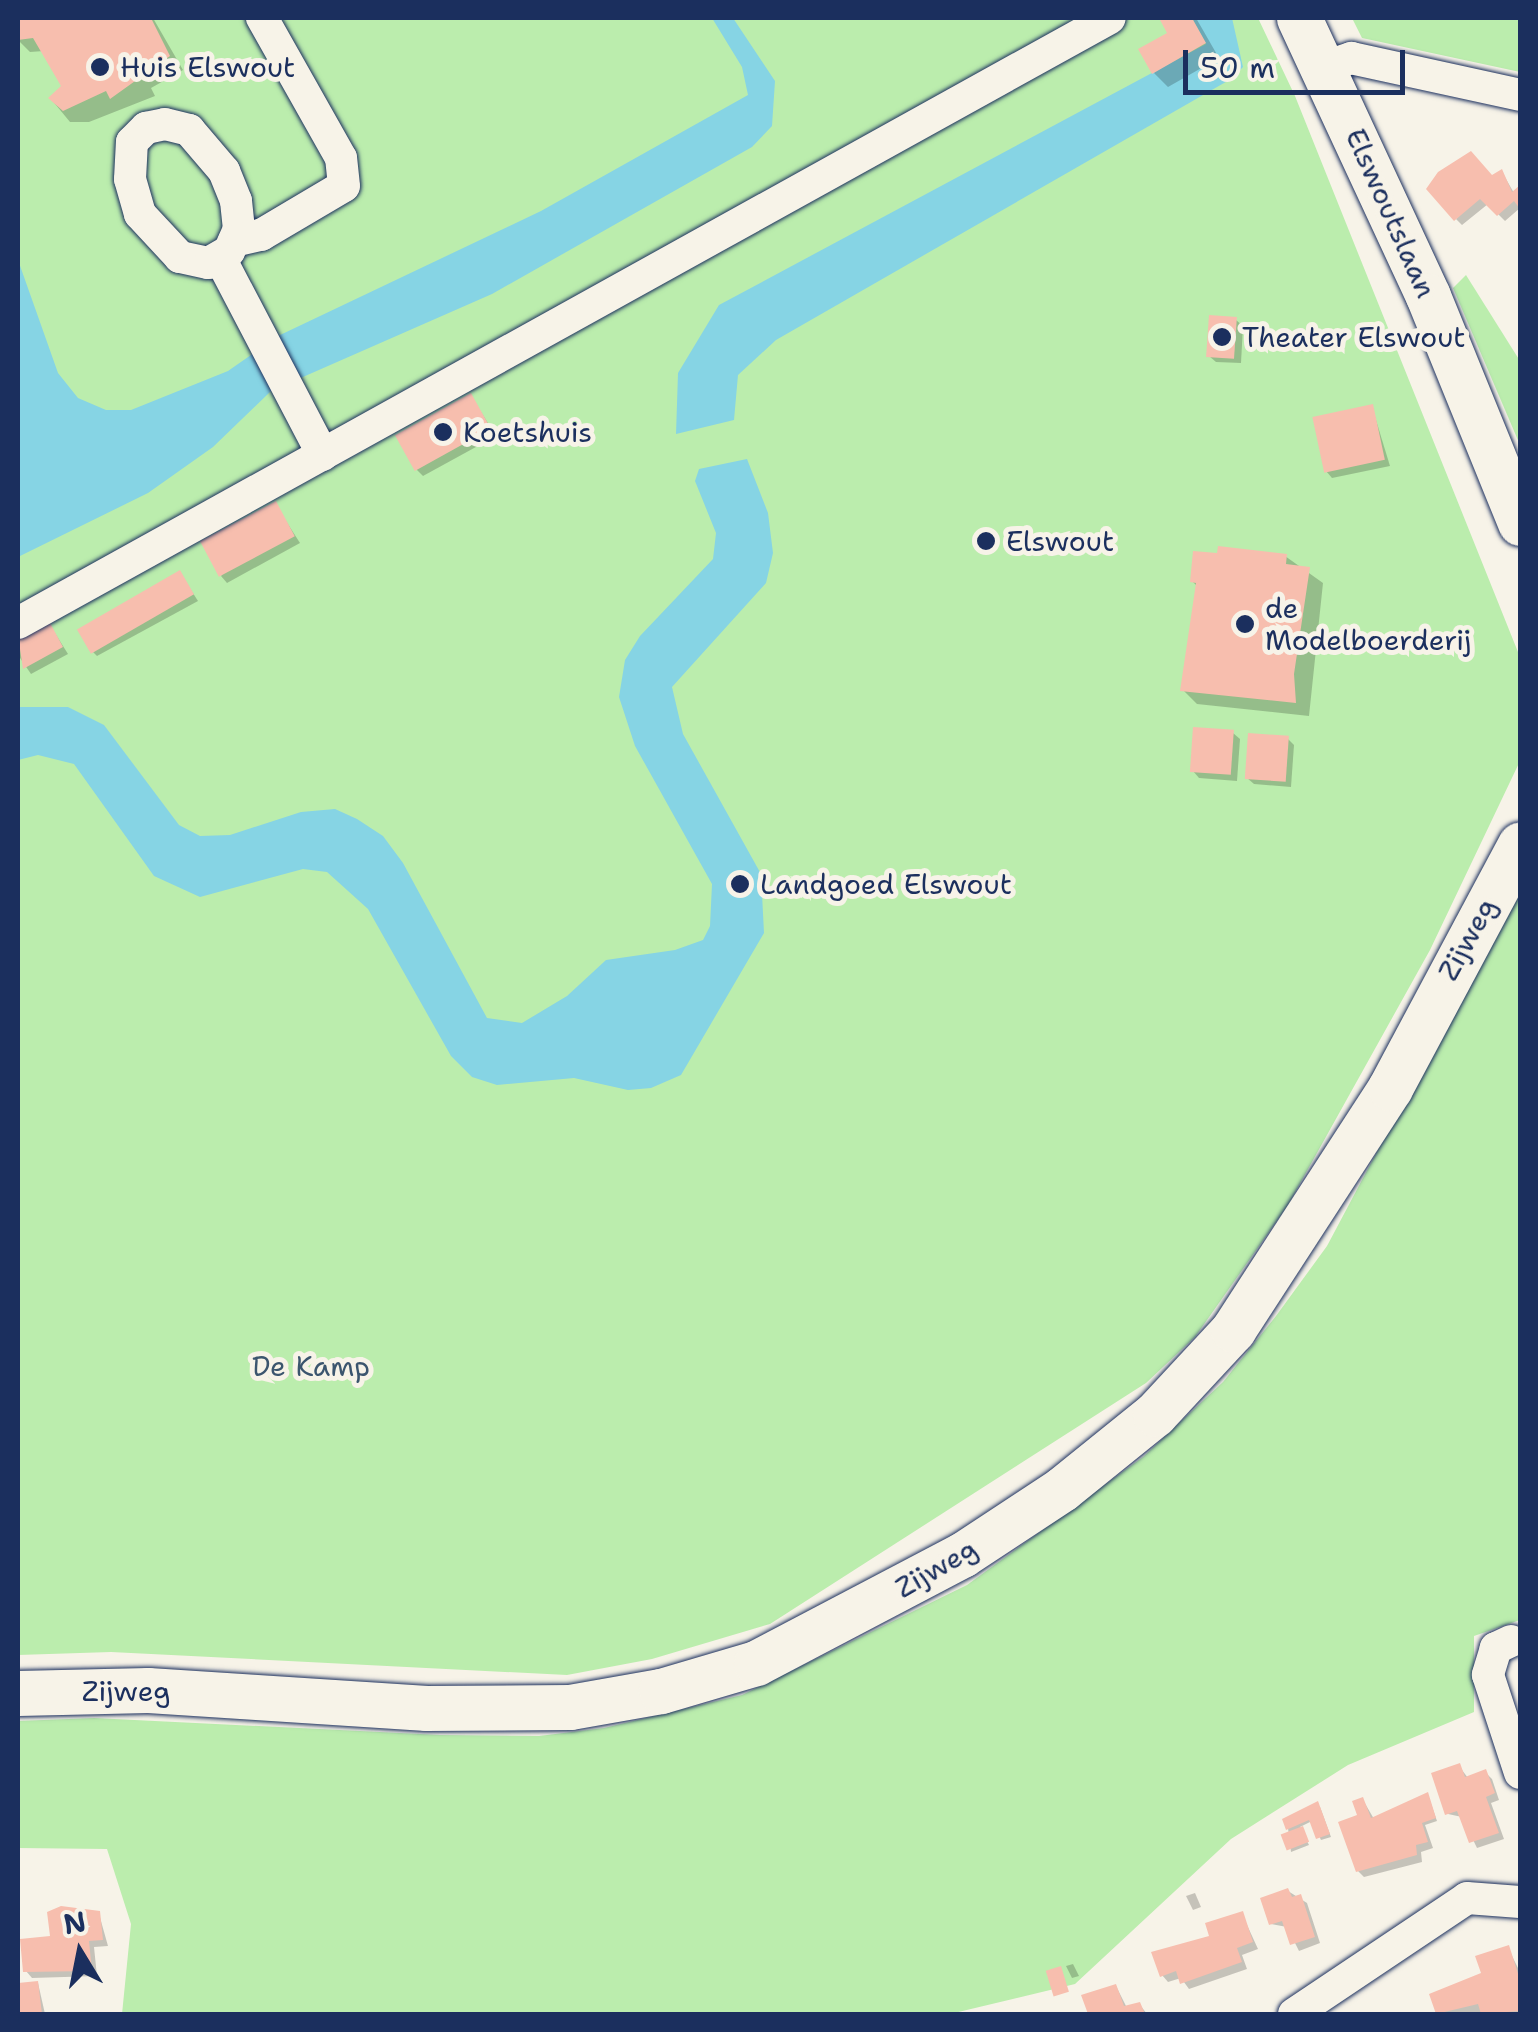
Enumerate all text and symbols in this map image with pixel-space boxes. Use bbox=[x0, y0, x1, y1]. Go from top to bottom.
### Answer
scale bar bbox=[1188, 30, 1410, 92]
text: 50 m bbox=[1200, 47, 1275, 88]
place label: Huis Elswout bbox=[120, 50, 295, 84]
marker: Huis Elswout bbox=[89, 56, 111, 78]
street label: Elswoutslaan bbox=[1339, 123, 1443, 303]
place label: Theater Elswout bbox=[1242, 320, 1466, 354]
marker: Theater Elswout bbox=[1211, 326, 1233, 348]
place label: Koetshuis bbox=[463, 415, 592, 449]
marker: Koetshuis bbox=[432, 421, 454, 443]
place label: Elswout bbox=[1006, 524, 1114, 558]
marker: Elswout bbox=[975, 530, 997, 552]
place label: de Modelboerderij bbox=[1265, 591, 1471, 657]
marker: de Modelboerderij bbox=[1234, 613, 1256, 635]
place label: Landgoed Elswout bbox=[760, 867, 1012, 901]
marker: Landgoed Elswout bbox=[729, 873, 751, 895]
street label: Zijweg bbox=[1431, 892, 1503, 986]
park label: De Kamp bbox=[252, 1349, 370, 1383]
street label: Zijweg bbox=[889, 1531, 983, 1605]
street label: Zijweg bbox=[82, 1674, 170, 1708]
north arrow bbox=[30, 1902, 130, 2002]
text: N bbox=[61, 1902, 89, 1943]

